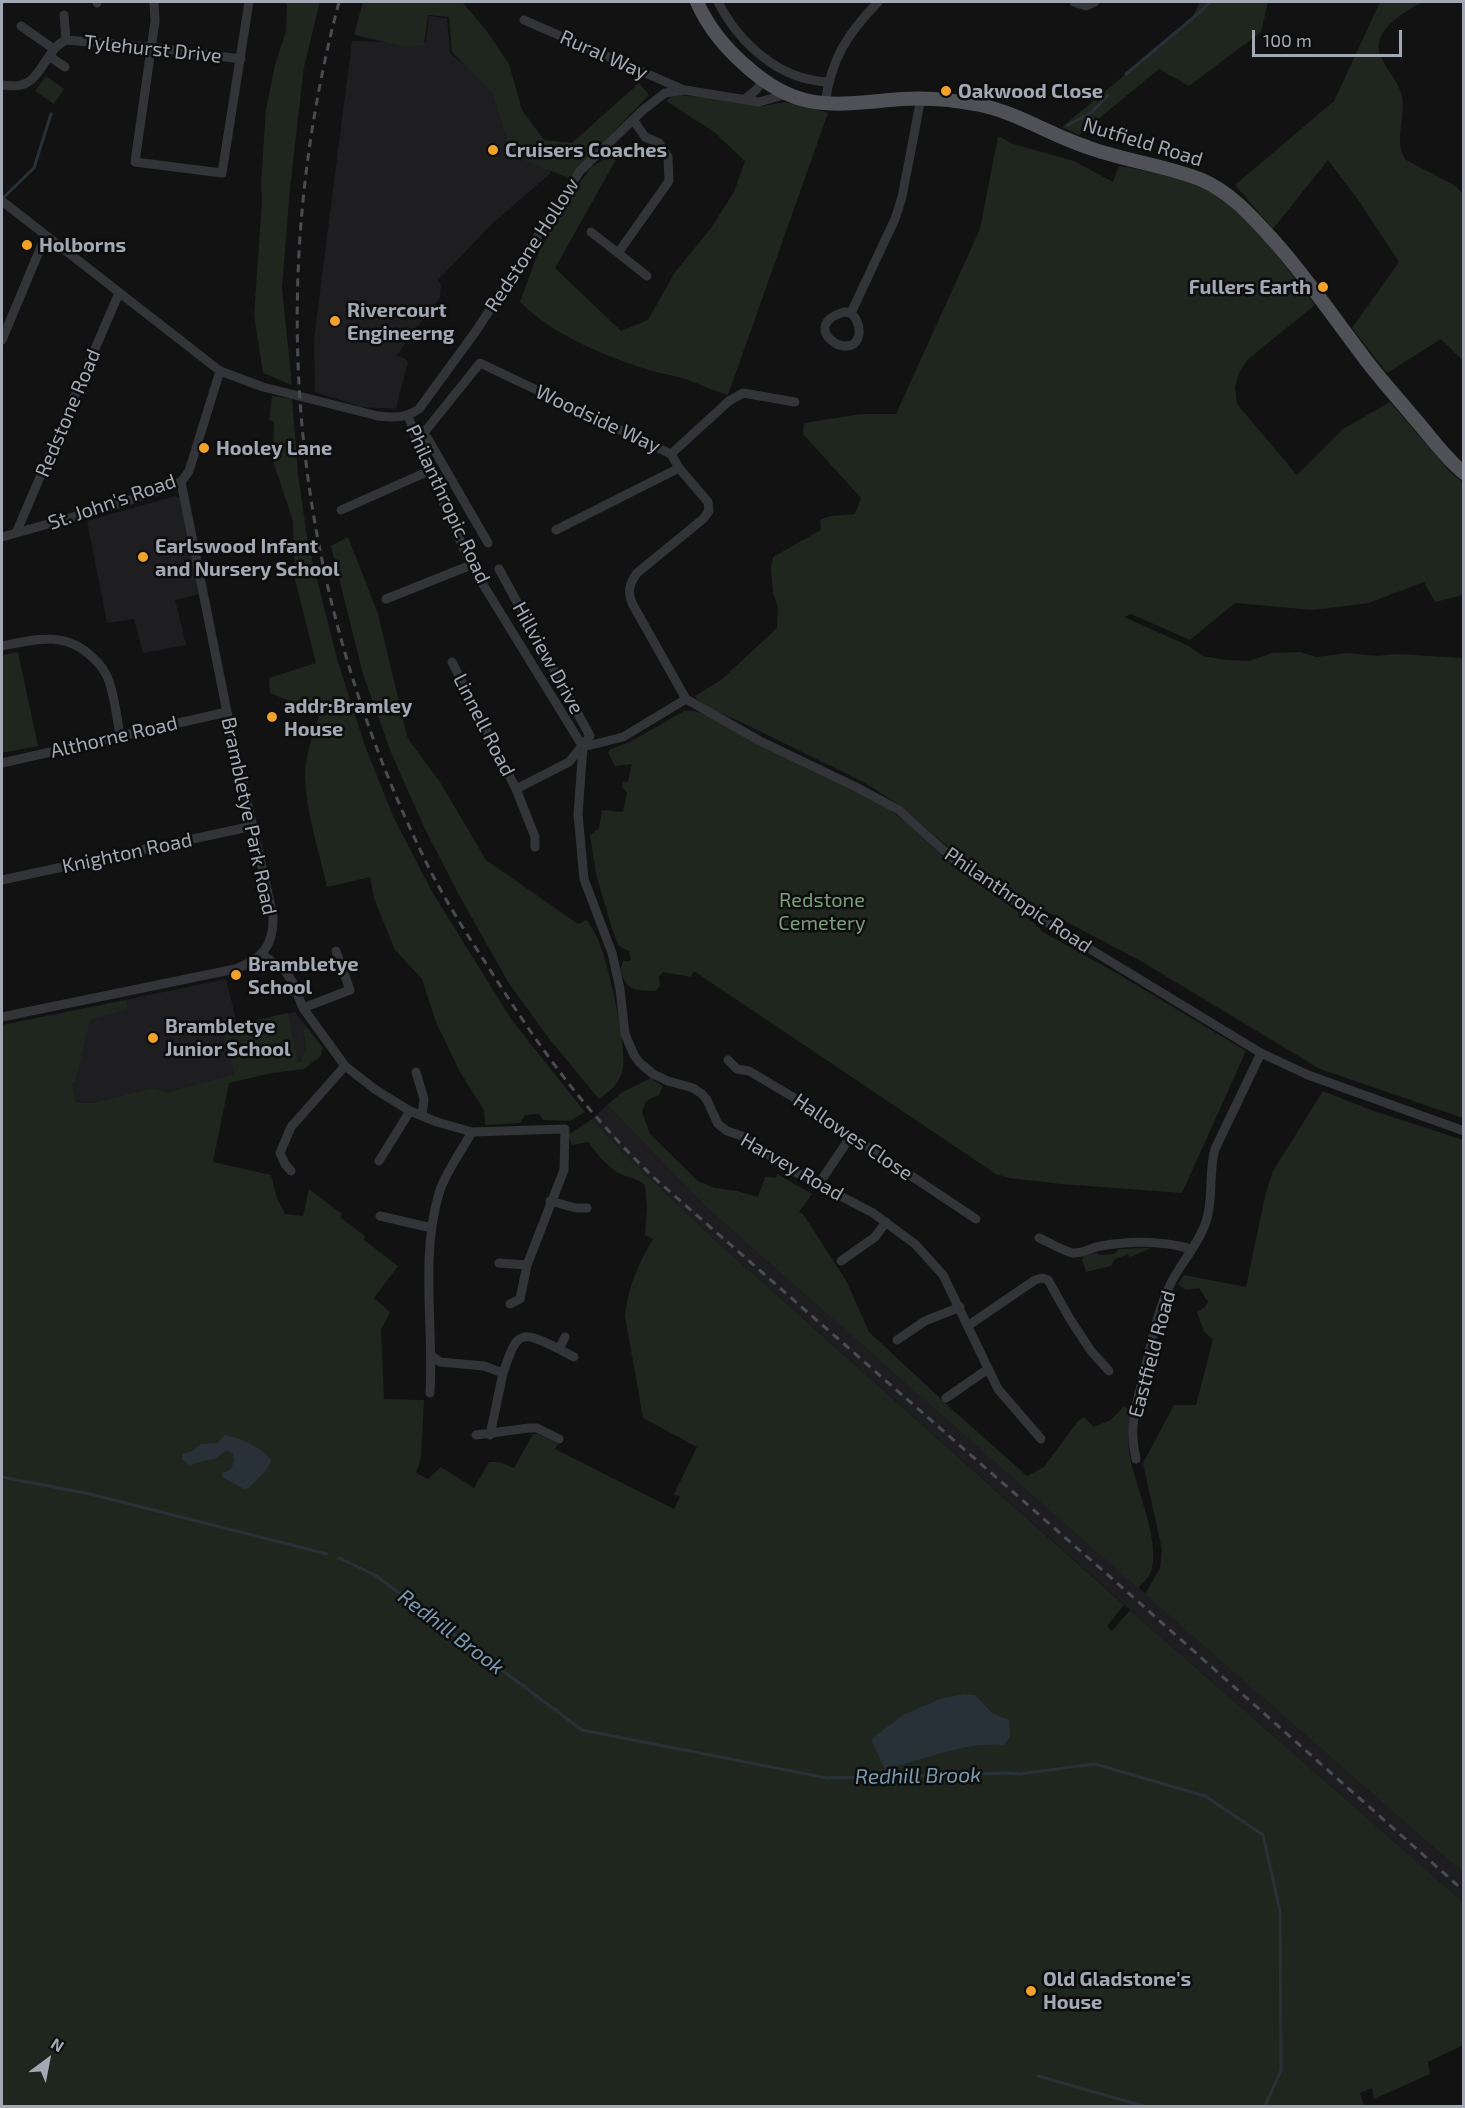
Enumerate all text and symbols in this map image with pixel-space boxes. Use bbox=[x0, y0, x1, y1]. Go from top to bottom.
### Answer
scale bar bbox=[1255, 18, 1405, 56]
street label: Rural Way bbox=[556, 25, 652, 85]
text: 100 m bbox=[1263, 29, 1312, 51]
street label: Tylehurst Drive bbox=[83, 30, 223, 68]
place label: Oakwood Close bbox=[958, 79, 1103, 103]
marker: Oakwood Close bbox=[939, 84, 953, 98]
street label: Nutfield Road bbox=[1080, 112, 1206, 172]
place label: Cruisers Coaches bbox=[505, 138, 667, 162]
marker: Cruisers Coaches bbox=[486, 143, 500, 157]
street label: Redstone Hollow bbox=[480, 174, 584, 316]
place label: Holborns bbox=[39, 233, 126, 257]
marker: Holborns bbox=[20, 238, 34, 252]
place label: Fullers Earth bbox=[1189, 275, 1311, 299]
marker: Fullers Earth bbox=[1316, 280, 1330, 294]
place label: Rivercourt Engineerng bbox=[347, 298, 454, 345]
marker: Rivercourt Engineerng bbox=[328, 314, 342, 328]
street label: Redstone Road bbox=[30, 345, 106, 481]
street label: Woodside Way bbox=[532, 380, 664, 458]
street label: Philanthropic Road bbox=[401, 421, 495, 587]
place label: Hooley Lane bbox=[216, 436, 332, 460]
marker: Hooley Lane bbox=[197, 441, 211, 455]
street label: St. John's Road bbox=[45, 469, 179, 535]
place label: Earlswood Infant and Nursery School bbox=[155, 534, 340, 581]
marker: Earlswood Infant and Nursery School bbox=[136, 550, 150, 564]
street label: Hillview Drive bbox=[507, 598, 589, 718]
street label: Linnell Road bbox=[448, 670, 520, 780]
place label: addr:Bramley House bbox=[284, 694, 412, 741]
marker: addr:Bramley House bbox=[265, 710, 279, 724]
street label: Althorne Road bbox=[48, 711, 180, 763]
street label: Brambletye Park Road bbox=[216, 715, 282, 917]
street label: Knighton Road bbox=[60, 828, 194, 878]
street label: Philanthropic Road bbox=[940, 842, 1096, 958]
park label: Redstone Cemetery bbox=[778, 888, 866, 935]
place label: Brambletye School bbox=[248, 952, 359, 999]
marker: Brambletye School bbox=[229, 968, 243, 982]
place label: Brambletye Junior School bbox=[165, 1014, 291, 1061]
marker: Brambletye Junior School bbox=[146, 1031, 160, 1045]
street label: Hallowes Close bbox=[789, 1088, 917, 1186]
street label: Harvey Road bbox=[736, 1128, 848, 1206]
street label: Eastfield Road bbox=[1123, 1288, 1181, 1420]
water label: Redhill Brook bbox=[393, 1584, 509, 1680]
water label: Redhill Brook bbox=[855, 1762, 981, 1790]
place label: Old Gladstone's House bbox=[1043, 1967, 1191, 2014]
marker: Old Gladstone's House bbox=[1024, 1984, 1038, 1998]
north arrow bbox=[18, 2030, 78, 2090]
text: N bbox=[48, 2033, 68, 2055]

